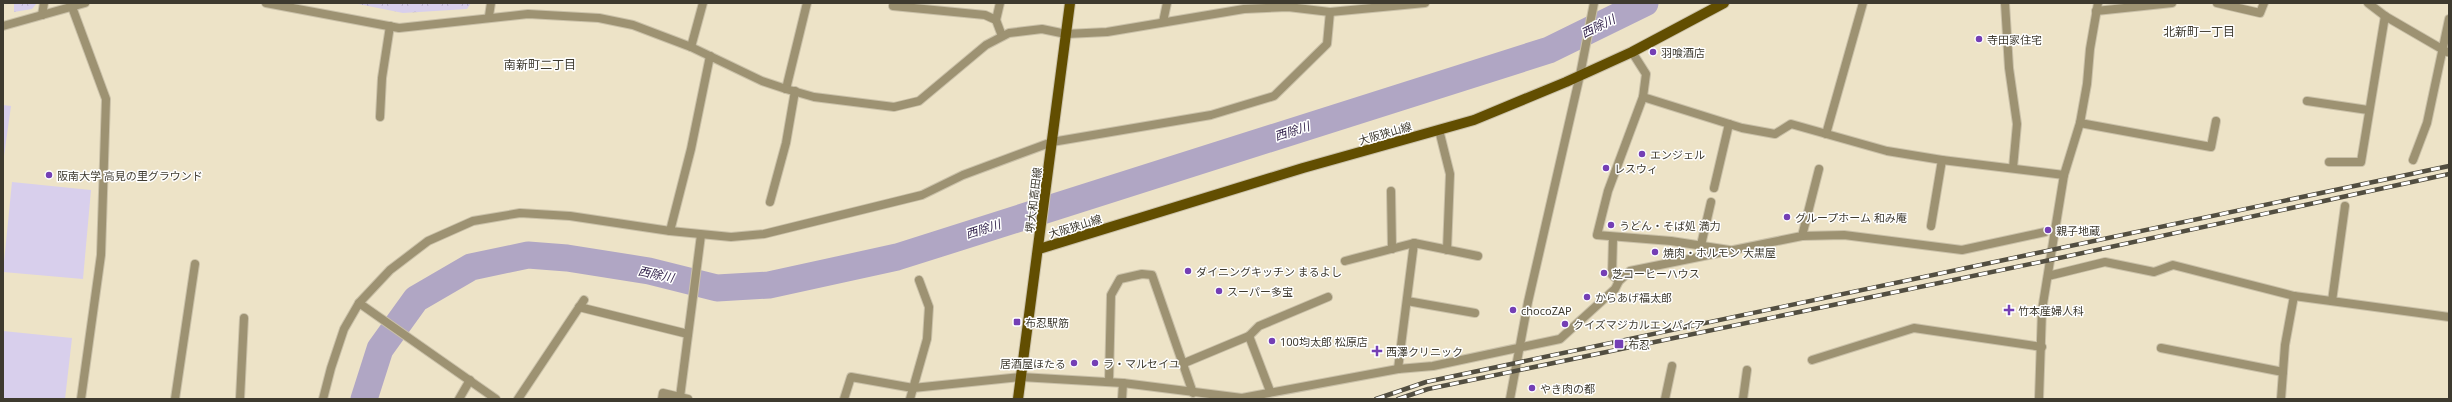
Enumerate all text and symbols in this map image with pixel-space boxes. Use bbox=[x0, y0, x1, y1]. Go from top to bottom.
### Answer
water label: 西除川 bbox=[1578, 10, 1620, 42]
district label: 北新町一丁目 bbox=[2163, 23, 2235, 40]
place label: 寺田家住宅 bbox=[1987, 32, 2042, 47]
marker: 寺田家住宅 bbox=[1974, 34, 1984, 44]
place label: 羽喰酒店 bbox=[1661, 45, 1705, 60]
marker: 羽喰酒店 bbox=[1648, 47, 1658, 57]
district label: 南新町二丁目 bbox=[504, 56, 576, 73]
water label: 西除川 bbox=[1272, 117, 1314, 145]
street label: 大阪狭山線 bbox=[1356, 118, 1414, 148]
place label: エンジェル bbox=[1650, 147, 1705, 162]
marker: エンジェル bbox=[1637, 149, 1647, 159]
place label: レスウィ bbox=[1614, 161, 1658, 176]
marker: レスウィ bbox=[1601, 163, 1611, 173]
street label: 堺大和高田線 bbox=[1022, 166, 1044, 234]
place label: 阪南大学 高見の里グラウンド bbox=[57, 168, 203, 183]
marker: 阪南大学 高見の里グラウンド bbox=[44, 170, 54, 180]
place label: グループホーム 和み庵 bbox=[1795, 210, 1907, 225]
street label: 大阪狭山線 bbox=[1047, 211, 1103, 241]
marker: グループホーム 和み庵 bbox=[1782, 212, 1792, 222]
water label: 西除川 bbox=[963, 215, 1005, 243]
place label: うどん・そば処 満力 bbox=[1619, 218, 1721, 233]
marker: うどん・そば処 満力 bbox=[1606, 220, 1616, 230]
place label: 親子地蔵 bbox=[2056, 223, 2100, 238]
marker: 親子地蔵 bbox=[2043, 225, 2053, 235]
place label: 焼肉・ホルモン 大黒屋 bbox=[1663, 245, 1776, 260]
marker: 焼肉・ホルモン 大黒屋 bbox=[1650, 247, 1660, 257]
water label: 西除川 bbox=[637, 262, 677, 286]
place label: ダイニングキッチン まるよし bbox=[1196, 264, 1342, 279]
marker: ダイニングキッチン まるよし bbox=[1183, 266, 1193, 276]
place label: 芝コーヒーハウス bbox=[1612, 266, 1700, 281]
marker: 芝コーヒーハウス bbox=[1599, 268, 1609, 278]
place label: スーパー多宝 bbox=[1227, 284, 1293, 299]
marker: スーパー多宝 bbox=[1214, 286, 1224, 296]
place label: からあげ福太郎 bbox=[1595, 290, 1672, 305]
marker: からあげ福太郎 bbox=[1582, 292, 1592, 302]
place label: chocoZAP bbox=[1521, 303, 1572, 318]
place label: 竹本産婦人科 bbox=[2018, 303, 2084, 318]
marker: 竹本産婦人科 bbox=[2003, 304, 2015, 316]
marker: chocoZAP bbox=[1508, 305, 1518, 315]
place label: 布忍駅筋 bbox=[1025, 315, 1069, 330]
marker: 布忍駅筋 bbox=[1012, 317, 1022, 327]
place label: クイズマジカルエンパイア bbox=[1573, 317, 1705, 332]
marker: クイズマジカルエンパイア bbox=[1560, 319, 1570, 329]
place label: 100均太郎 松原店 bbox=[1280, 334, 1368, 349]
marker: 100均太郎 松原店 bbox=[1267, 336, 1277, 346]
place label: 布忍 bbox=[1628, 337, 1650, 352]
marker: 布忍 bbox=[1613, 338, 1625, 350]
place label: 西澤クリニック bbox=[1386, 344, 1463, 359]
marker: 西澤クリニック bbox=[1371, 345, 1383, 357]
place label: 居酒屋ほたる bbox=[1000, 356, 1066, 371]
place label: ラ・マルセイユ bbox=[1103, 356, 1180, 371]
marker: 居酒屋ほたる bbox=[1069, 358, 1079, 368]
marker: ラ・マルセイユ bbox=[1090, 358, 1100, 368]
place label: やき肉の都 bbox=[1540, 381, 1595, 396]
marker: やき肉の都 bbox=[1527, 383, 1537, 393]

